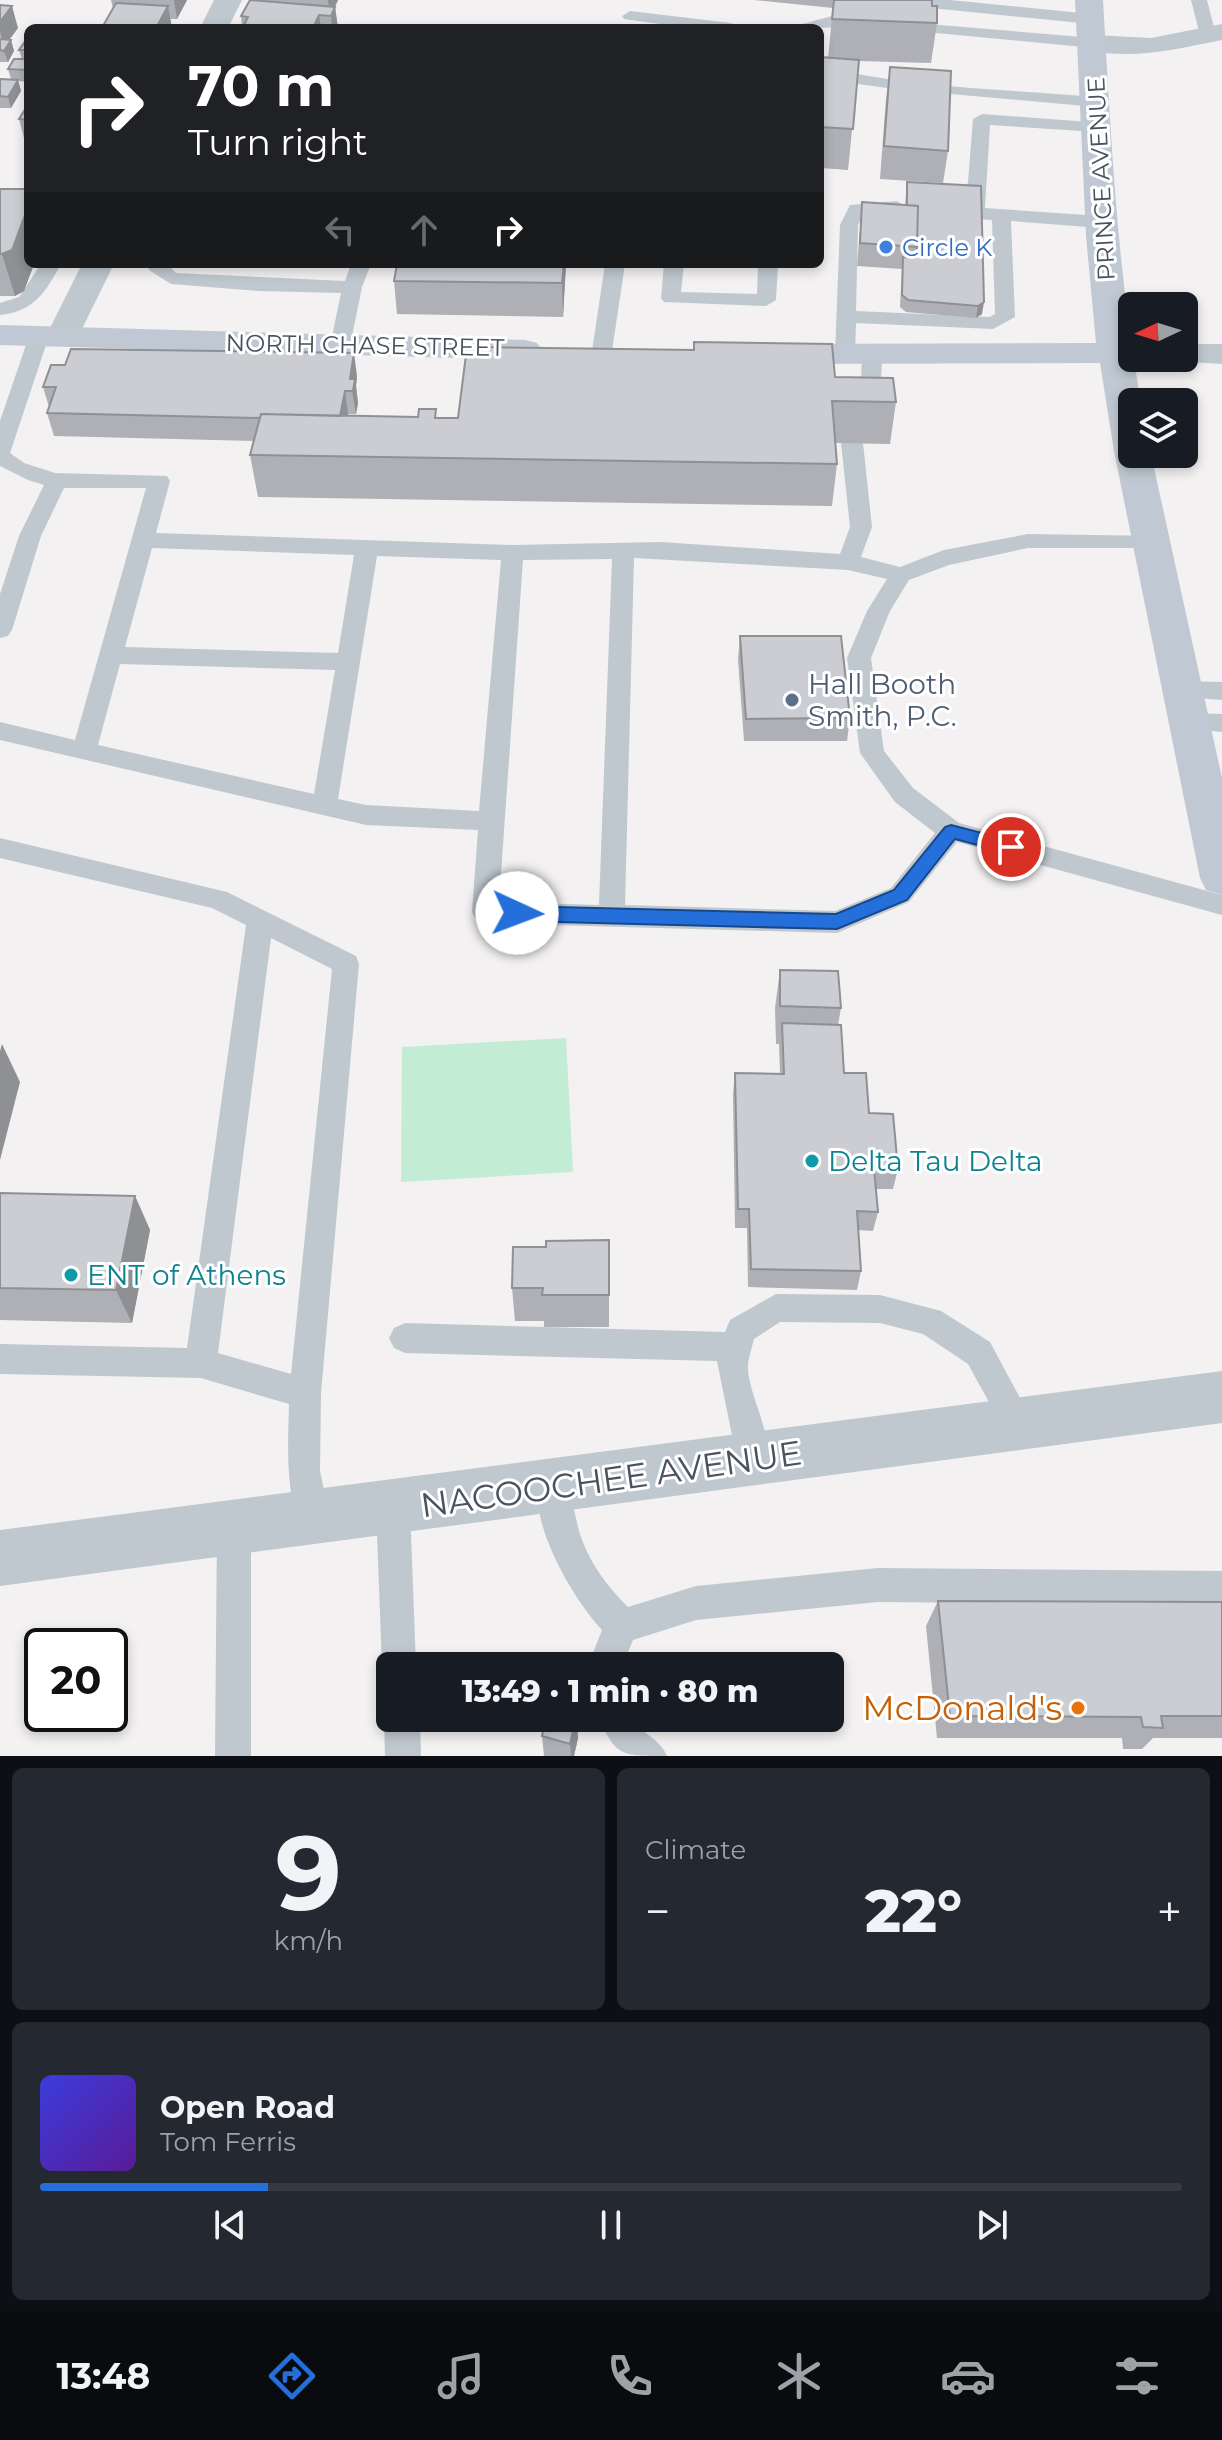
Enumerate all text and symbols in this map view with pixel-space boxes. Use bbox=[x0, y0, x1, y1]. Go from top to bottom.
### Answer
text: 70 m bbox=[188, 52, 334, 120]
icon: right bbox=[56, 56, 160, 160]
street label: PRINCE AVENUE bbox=[1081, 76, 1121, 282]
text: Turn right bbox=[188, 120, 368, 164]
icon: left bbox=[318, 208, 362, 252]
icon: ahead bbox=[402, 208, 446, 252]
icon: right bbox=[486, 208, 530, 252]
place label: Circle K bbox=[902, 233, 992, 262]
marker: Circle K bbox=[877, 238, 895, 256]
north arrow bbox=[1118, 292, 1198, 372]
map controls bbox=[1118, 292, 1198, 468]
street label: NORTH CHASE STREET bbox=[225, 328, 505, 362]
button: layers bbox=[1118, 388, 1198, 468]
place label: Hall Booth Smith, P.C. bbox=[808, 667, 957, 733]
marker: Hall Booth Smith, P.C. bbox=[783, 691, 801, 709]
pin bbox=[977, 813, 1045, 881]
icon: arrive bbox=[989, 825, 1033, 869]
position arrow bbox=[475, 871, 559, 955]
place label: Delta Tau Delta bbox=[828, 1144, 1043, 1178]
marker: Delta Tau Delta bbox=[803, 1152, 821, 1170]
place label: ENT of Athens bbox=[87, 1258, 286, 1292]
marker: ENT of Athens bbox=[62, 1266, 80, 1284]
street label: NACOOCHEE AVENUE bbox=[418, 1431, 804, 1527]
speed limit sign: 20 bbox=[24, 1628, 128, 1732]
text: 13:49 · 1 min · 80 m bbox=[462, 1673, 758, 1710]
place label: McDonald's bbox=[862, 1687, 1062, 1729]
marker: McDonald's bbox=[1069, 1699, 1087, 1717]
text: 9 bbox=[275, 1809, 342, 1936]
text: Climate bbox=[645, 1834, 746, 1866]
text: 22° bbox=[865, 1874, 962, 1947]
text: − bbox=[645, 1884, 670, 1938]
text: + bbox=[1157, 1884, 1182, 1938]
text: km/h bbox=[274, 1925, 343, 1957]
text: Open Road bbox=[160, 2089, 335, 2126]
text: Tom Ferris bbox=[160, 2126, 296, 2158]
icon: previous bbox=[208, 2203, 252, 2247]
icon: pause bbox=[589, 2203, 633, 2247]
icon: next bbox=[970, 2203, 1014, 2247]
icon: directions bbox=[264, 2348, 320, 2404]
icon: music bbox=[433, 2348, 489, 2404]
icon: phone bbox=[602, 2348, 658, 2404]
icon: climate bbox=[771, 2348, 827, 2404]
icon: car bbox=[940, 2348, 996, 2404]
icon: filters bbox=[1109, 2348, 1165, 2404]
text: 13:48 bbox=[57, 2354, 150, 2398]

